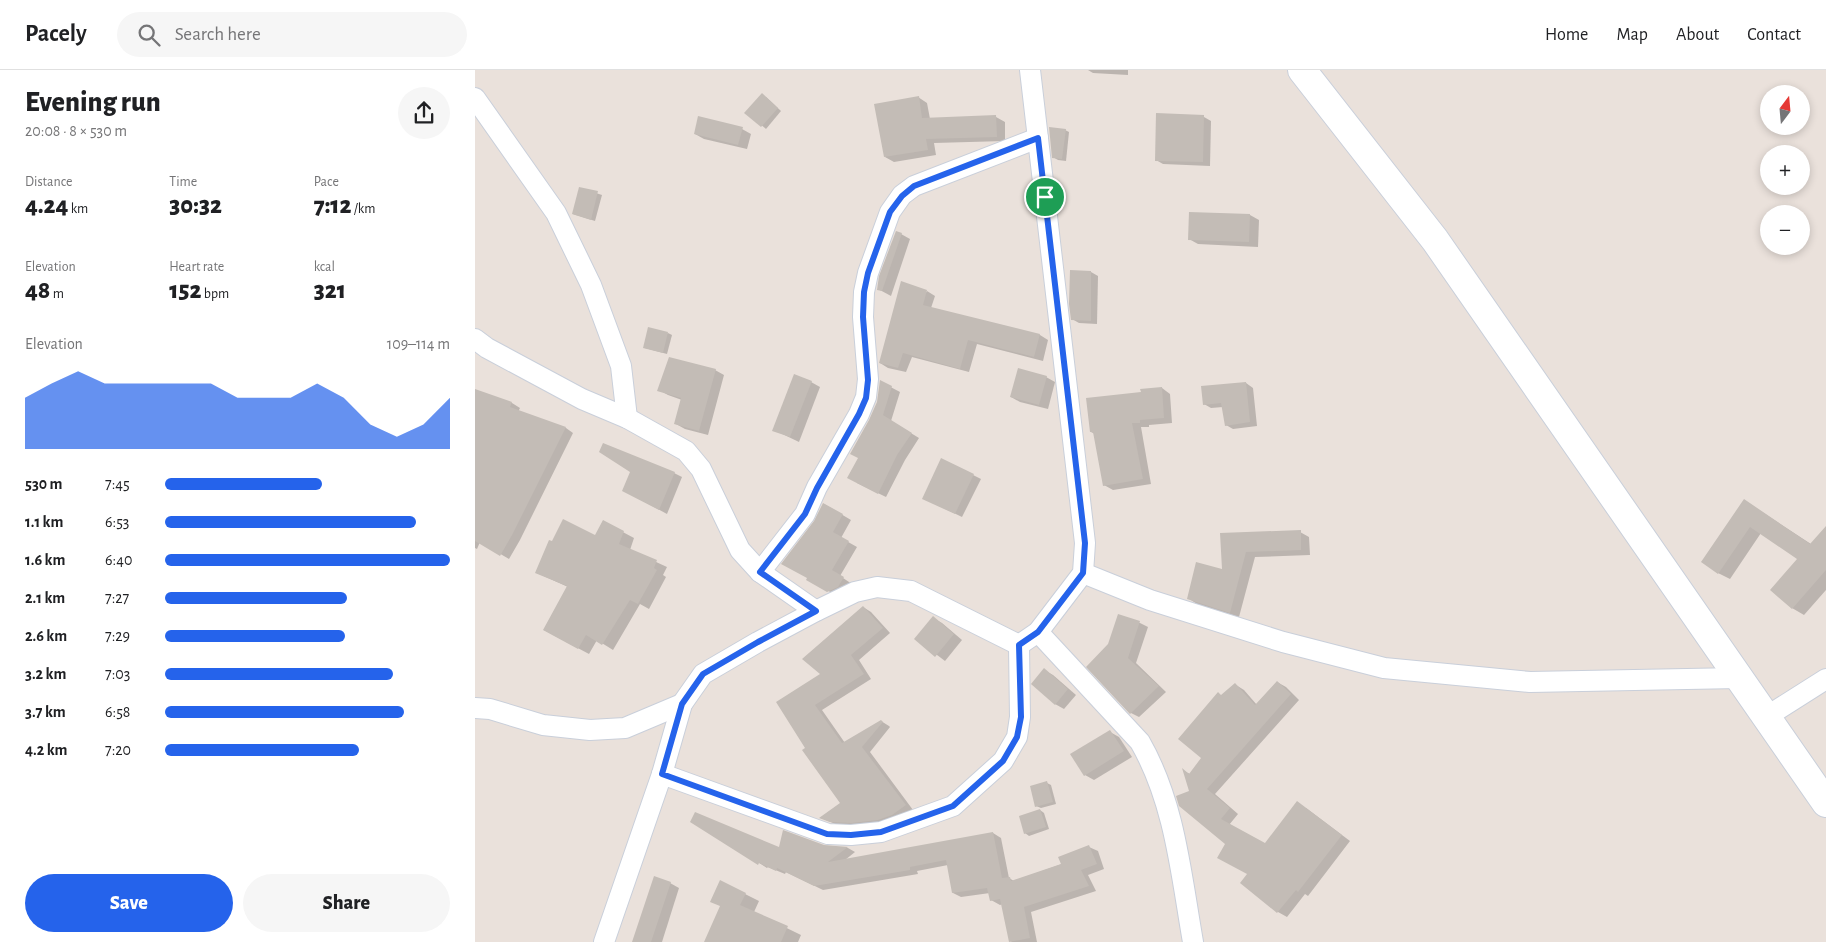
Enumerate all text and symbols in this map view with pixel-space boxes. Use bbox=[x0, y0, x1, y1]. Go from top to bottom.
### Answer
search box bbox=[117, 12, 467, 57]
icon: search bbox=[135, 21, 163, 49]
text: Pacely bbox=[25, 22, 87, 46]
text: Search here bbox=[175, 25, 261, 44]
text: Home bbox=[1545, 26, 1588, 44]
text: Map bbox=[1616, 26, 1648, 44]
text: About bbox=[1676, 26, 1719, 44]
text: Contact bbox=[1747, 26, 1801, 44]
north arrow bbox=[1760, 85, 1810, 135]
map controls bbox=[1760, 85, 1810, 255]
button: share bbox=[398, 87, 450, 139]
text: Evening run bbox=[25, 89, 161, 117]
text: 20:08 · 8 × 530 m bbox=[25, 123, 127, 139]
button: + bbox=[1760, 145, 1810, 195]
text: Distance bbox=[25, 175, 72, 189]
text: Time bbox=[169, 175, 197, 189]
text: Pace bbox=[314, 175, 339, 189]
pin bbox=[1024, 176, 1066, 218]
icon: arrive bbox=[1031, 183, 1059, 211]
text: 4.24 bbox=[25, 193, 68, 218]
text: 30:32 bbox=[169, 193, 222, 218]
text: 7:12 bbox=[314, 193, 352, 218]
text: km bbox=[68, 202, 88, 216]
text: /km bbox=[352, 202, 375, 216]
button: − bbox=[1760, 205, 1810, 255]
text: Elevation bbox=[25, 260, 76, 274]
text: Heart rate bbox=[169, 260, 224, 274]
text: kcal bbox=[314, 260, 335, 274]
text: 48 bbox=[25, 278, 50, 303]
text: 152 bbox=[169, 278, 201, 303]
text: 321 bbox=[314, 278, 346, 303]
text: m bbox=[50, 287, 64, 301]
text: bpm bbox=[201, 287, 229, 301]
text: Elevation bbox=[25, 336, 83, 352]
text: 109–114 m bbox=[387, 336, 450, 352]
text: 530 m bbox=[25, 476, 62, 492]
text: 7:45 bbox=[105, 476, 130, 492]
text: 1.1 km bbox=[25, 514, 63, 530]
text: 6:53 bbox=[105, 514, 129, 530]
text: 1.6 km bbox=[25, 552, 65, 568]
text: 6:40 bbox=[105, 552, 132, 568]
text: 2.1 km bbox=[25, 590, 65, 606]
text: 7:27 bbox=[105, 590, 129, 606]
text: 2.6 km bbox=[25, 628, 67, 644]
text: 7:29 bbox=[105, 628, 130, 644]
text: 3.2 km bbox=[25, 666, 66, 682]
text: 7:03 bbox=[105, 666, 130, 682]
text: 3.7 km bbox=[25, 704, 66, 720]
text: 6:58 bbox=[105, 704, 130, 720]
text: 4.2 km bbox=[25, 742, 68, 758]
text: 7:20 bbox=[105, 742, 131, 758]
button: Save bbox=[25, 874, 233, 932]
button: Share bbox=[243, 874, 450, 932]

